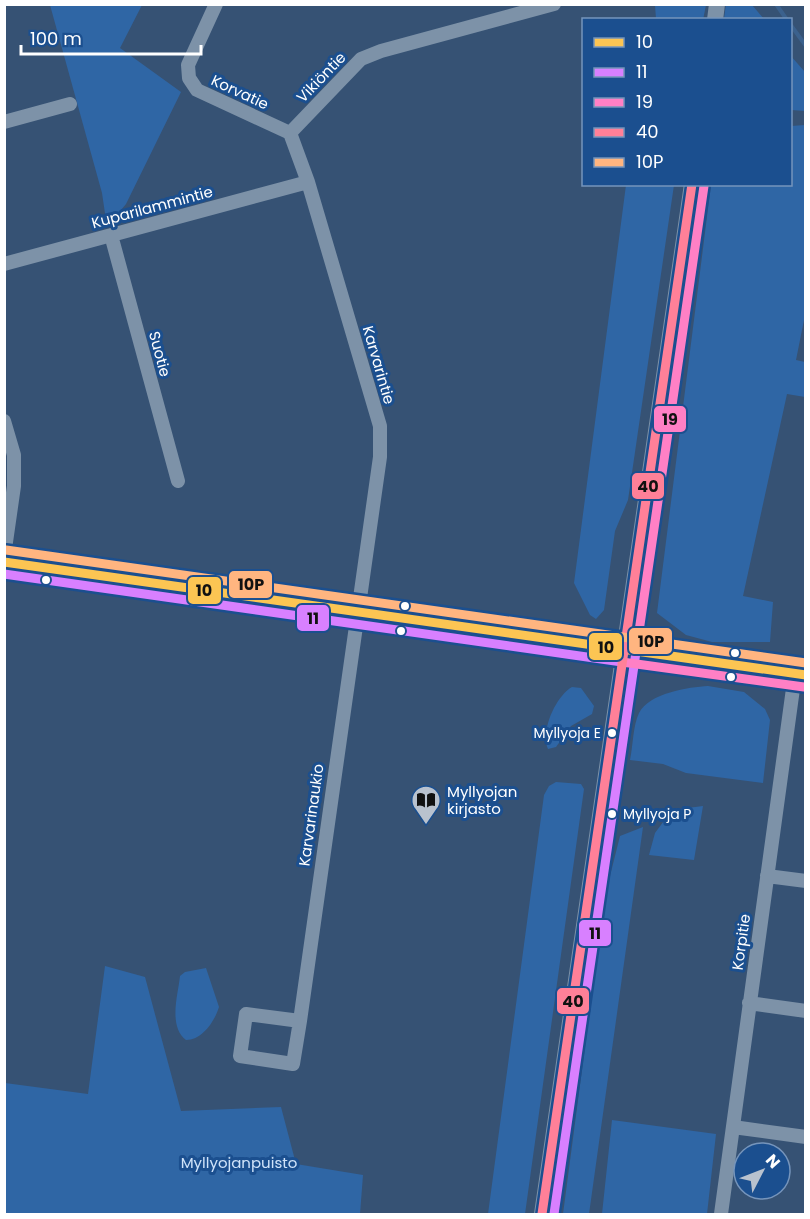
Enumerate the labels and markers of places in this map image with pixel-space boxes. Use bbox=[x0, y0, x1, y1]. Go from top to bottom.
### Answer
unlabelled marker bbox=[40, 574, 52, 586]
unlabelled marker bbox=[399, 600, 411, 612]
unlabelled marker bbox=[395, 625, 407, 637]
unlabelled marker bbox=[729, 647, 741, 659]
unlabelled marker bbox=[725, 671, 737, 683]
place label: Myllyoja E bbox=[533, 723, 601, 743]
marker: Myllyoja E bbox=[606, 727, 618, 739]
place label: Myllyojan kirjasto bbox=[447, 781, 517, 819]
library icon: Myllyojan kirjasto bbox=[410, 784, 442, 826]
place label: Myllyoja P bbox=[623, 804, 691, 824]
marker: Myllyoja P bbox=[606, 808, 618, 820]

